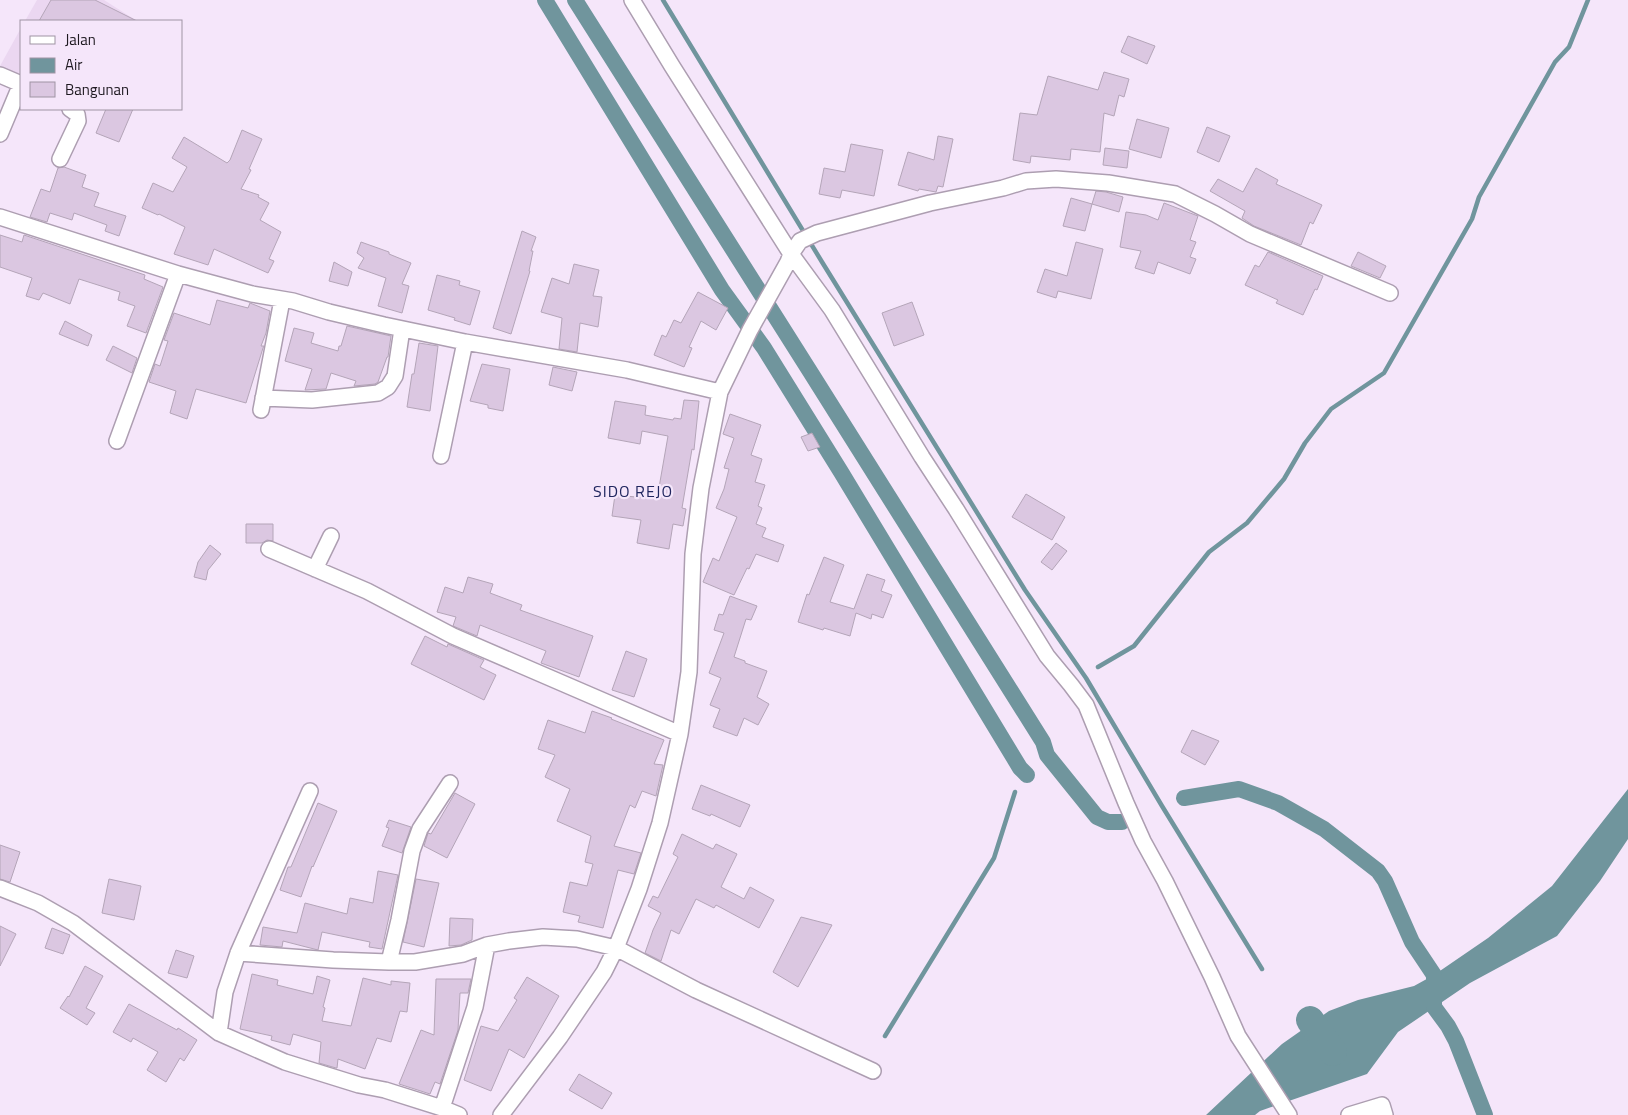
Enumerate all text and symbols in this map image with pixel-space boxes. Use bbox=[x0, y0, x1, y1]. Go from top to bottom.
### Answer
legend bbox=[20, 20, 182, 110]
text: Jalan bbox=[65, 28, 96, 51]
text: Air bbox=[65, 53, 82, 76]
text: Bangunan bbox=[65, 78, 129, 101]
district label: SIDO REJO bbox=[593, 479, 673, 503]

